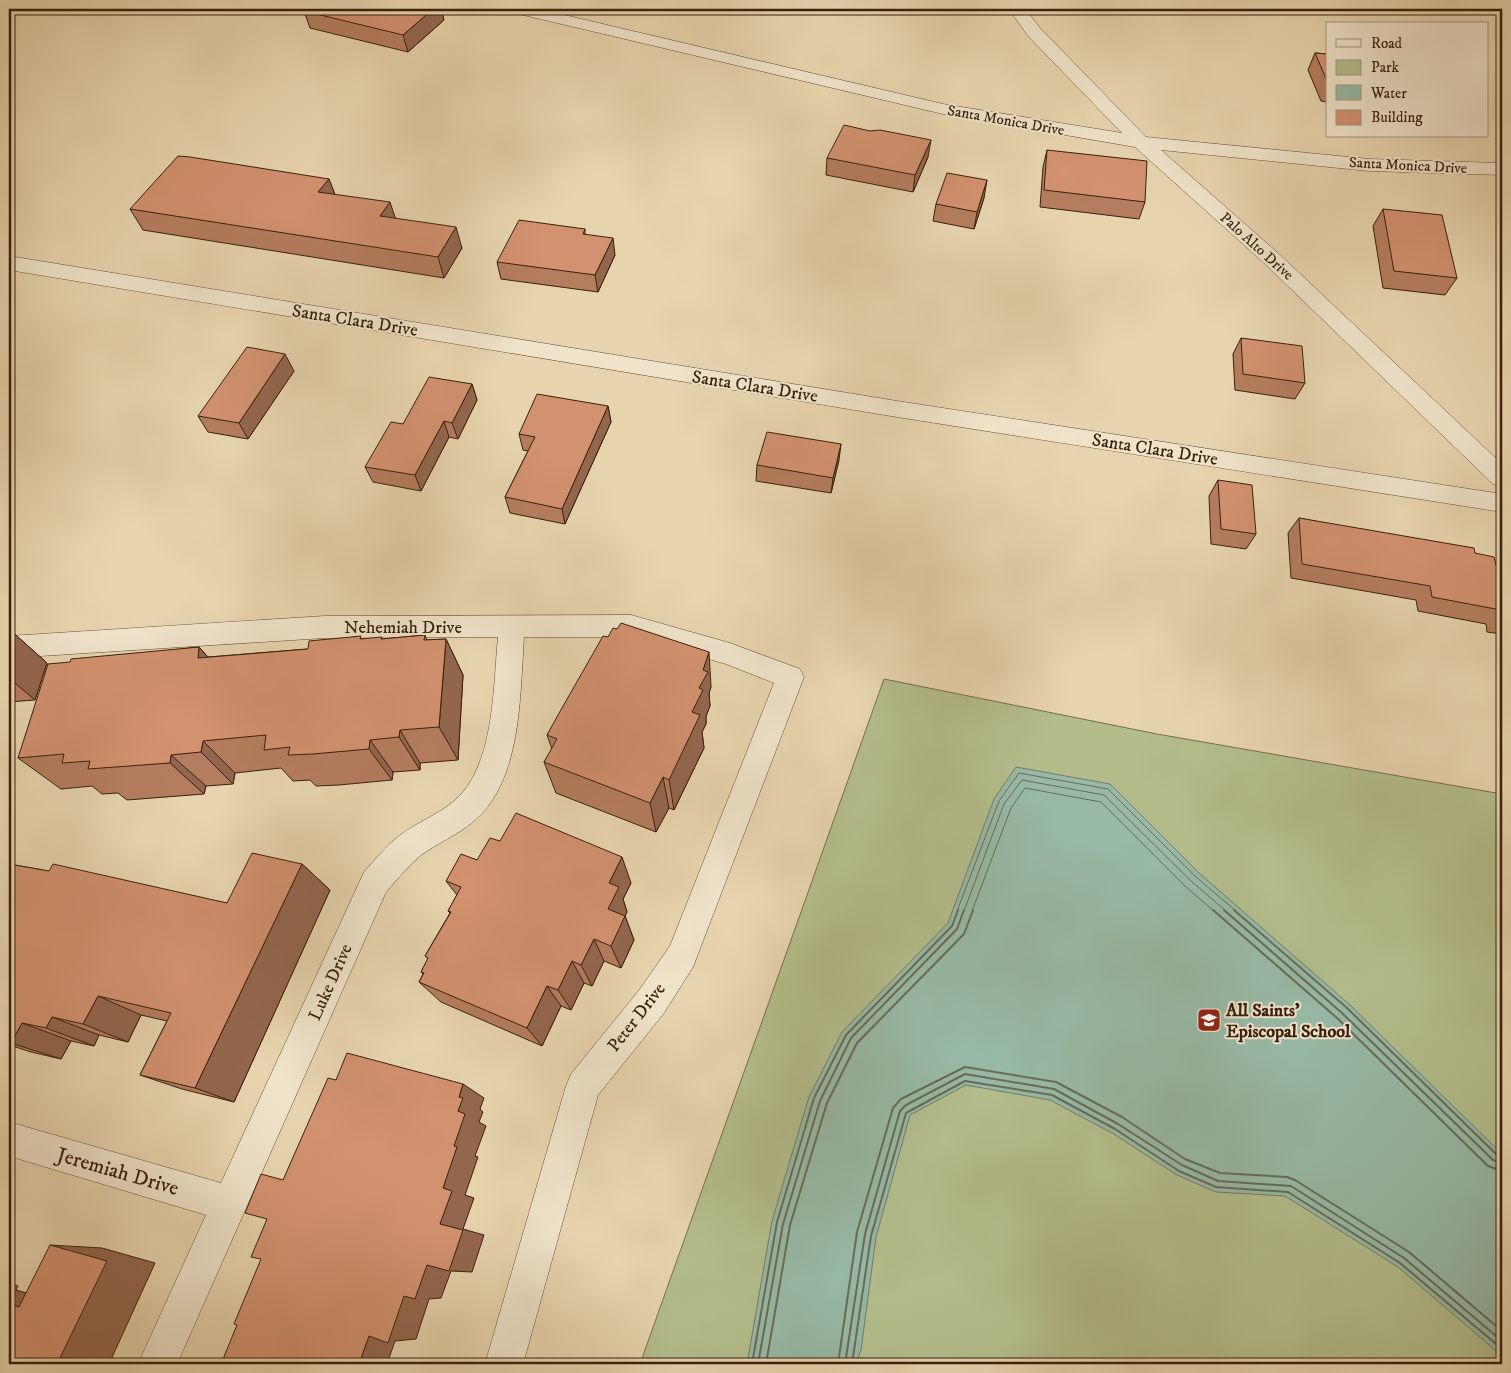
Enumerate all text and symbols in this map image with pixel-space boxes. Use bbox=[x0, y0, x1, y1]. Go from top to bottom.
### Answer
legend bbox=[1326, 22, 1488, 138]
text: Road bbox=[1371, 34, 1403, 53]
text: Park bbox=[1371, 58, 1400, 77]
text: Water bbox=[1370, 84, 1407, 103]
street label: Santa Monica Drive bbox=[946, 101, 1066, 140]
text: Building bbox=[1371, 108, 1423, 127]
street label: Santa Monica Drive bbox=[1348, 153, 1468, 178]
street label: Palo Alto Drive bbox=[1216, 208, 1297, 284]
street label: Santa Clara Drive bbox=[290, 300, 419, 342]
street label: Santa Clara Drive bbox=[690, 366, 819, 408]
street label: Santa Clara Drive bbox=[1090, 429, 1219, 471]
street label: Nehemiah Drive bbox=[344, 617, 462, 639]
street label: Luke Drive bbox=[304, 941, 358, 1024]
street label: Peter Drive bbox=[603, 979, 671, 1057]
place label: All Saints' Episcopal School bbox=[1225, 1000, 1351, 1043]
school or university icon: All Saints' Episcopal School bbox=[1196, 1007, 1222, 1033]
street label: Jeremiah Drive bbox=[52, 1142, 182, 1202]

